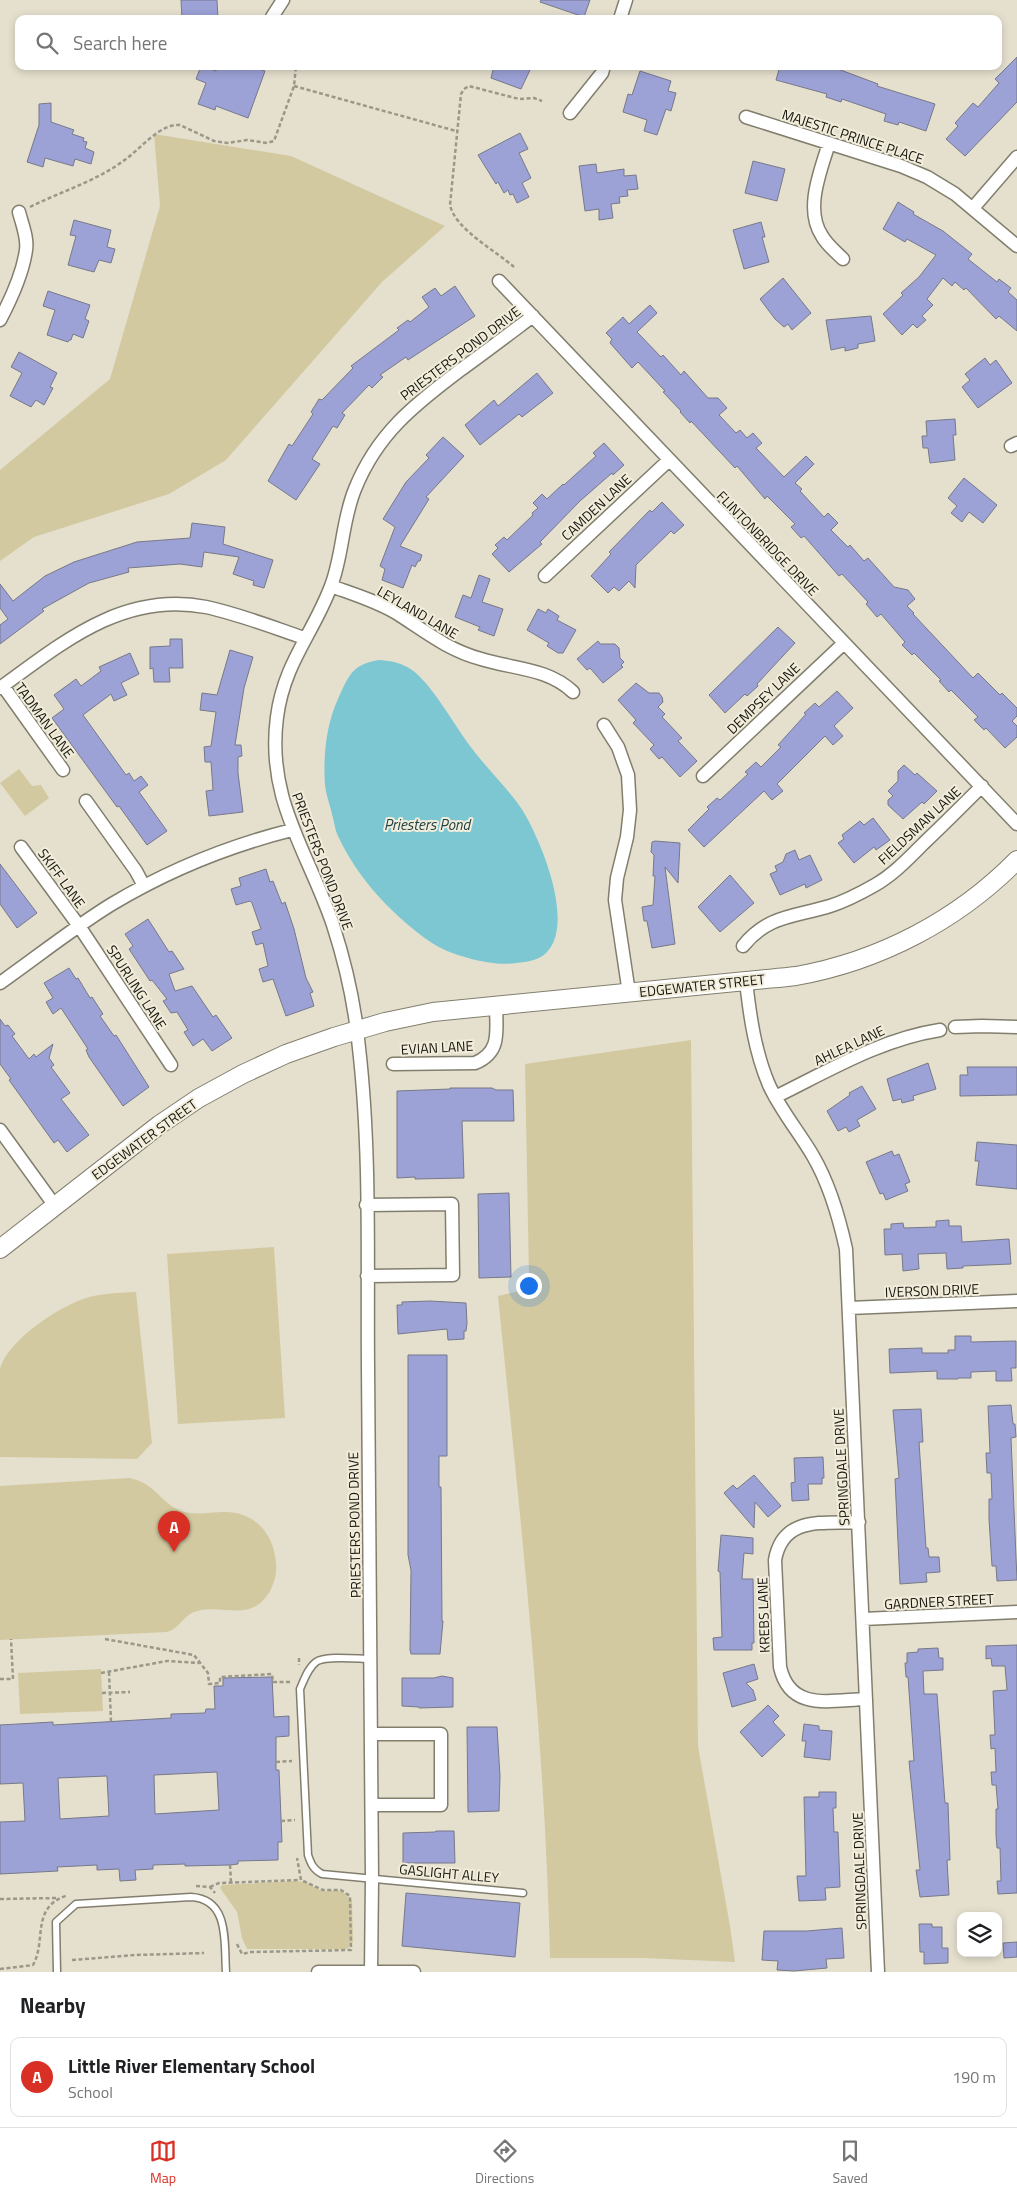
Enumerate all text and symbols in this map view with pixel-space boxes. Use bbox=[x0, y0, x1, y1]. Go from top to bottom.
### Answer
search box bbox=[15, 15, 1002, 70]
text: Search here bbox=[73, 28, 167, 57]
icon: search bbox=[33, 29, 61, 57]
street label: MAJESTIC PRINCE PLACE bbox=[780, 103, 927, 169]
street label: PRIESTERS POND DRIVE bbox=[395, 300, 525, 405]
street label: CAMDEN LANE bbox=[556, 469, 636, 545]
street label: FLINTONBRIDGE DRIVE bbox=[712, 486, 824, 600]
street label: LEYLAND LANE bbox=[373, 580, 463, 644]
street label: DEMPSEY LANE bbox=[722, 657, 805, 739]
street label: TADMAN LANE bbox=[10, 678, 80, 762]
street label: FIELDSMAN LANE bbox=[873, 781, 965, 869]
street label: PRIESTERS POND DRIVE bbox=[287, 789, 359, 933]
water label: Priesters Pond bbox=[384, 813, 472, 836]
street label: SKIFF LANE bbox=[33, 844, 91, 912]
street label: SPURLING LANE bbox=[102, 941, 172, 1034]
street label: EDGEWATER STREET bbox=[638, 968, 766, 1002]
street label: AHLEA LANE bbox=[810, 1019, 888, 1071]
street label: EVIAN LANE bbox=[400, 1035, 474, 1059]
street label: EDGEWATER STREET bbox=[87, 1093, 202, 1185]
your location bbox=[516, 1273, 542, 1299]
street label: IVERSON DRIVE bbox=[884, 1278, 980, 1302]
street label: SPRINGDALE DRIVE bbox=[827, 1407, 855, 1526]
street label: PRIESTERS POND DRIVE bbox=[342, 1451, 366, 1598]
pin: A bbox=[158, 1511, 190, 1552]
street label: KREBS LANE bbox=[751, 1576, 775, 1653]
street label: GARDNER STREET bbox=[884, 1588, 995, 1614]
street label: SPRINGDALE DRIVE bbox=[846, 1812, 872, 1930]
street label: GASLIGHT ALLEY bbox=[398, 1858, 500, 1888]
map controls bbox=[957, 1912, 1002, 1957]
button: layers bbox=[957, 1912, 1002, 1957]
text: Nearby bbox=[20, 1989, 85, 2021]
text: Little River Elementary School bbox=[68, 2051, 315, 2080]
text: A bbox=[32, 2065, 42, 2089]
text: 190 m bbox=[952, 2065, 996, 2089]
text: School bbox=[68, 2080, 113, 2104]
tab: Map bbox=[149, 2137, 177, 2188]
tab: Directions bbox=[475, 2137, 534, 2188]
tab: Saved bbox=[832, 2137, 868, 2188]

